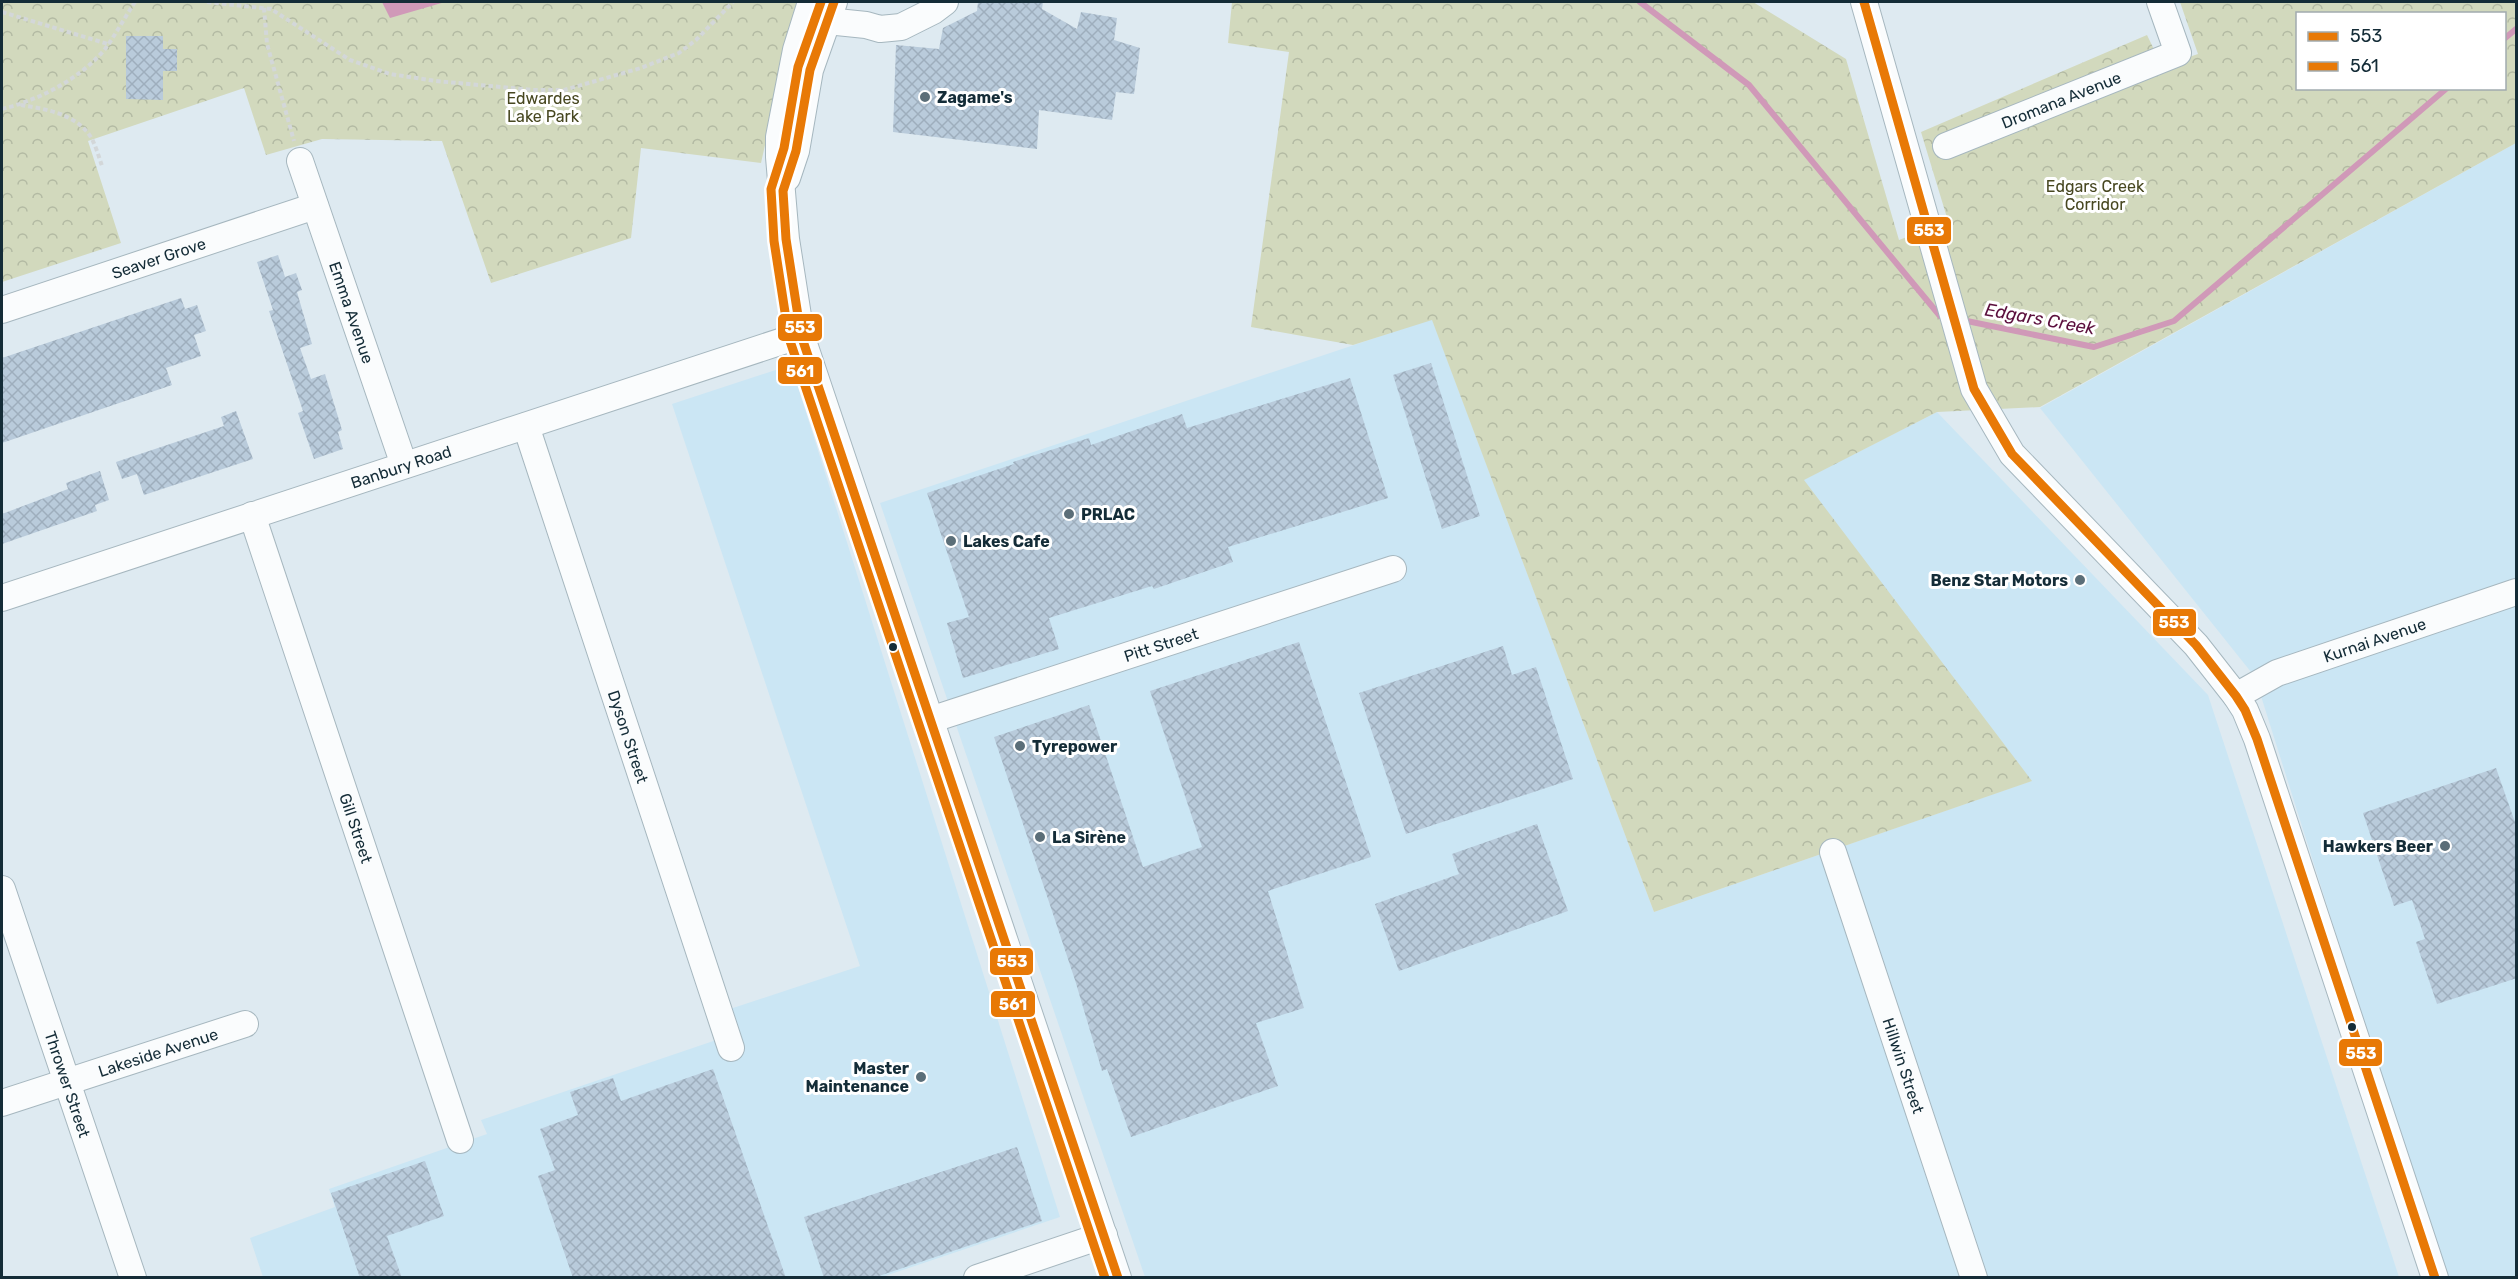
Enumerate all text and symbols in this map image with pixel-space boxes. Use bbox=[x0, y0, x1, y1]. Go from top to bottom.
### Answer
legend bbox=[2296, 12, 2506, 90]
text: 553 bbox=[2350, 25, 2382, 47]
text: 561 bbox=[2350, 55, 2379, 77]
street label: Dromana Avenue bbox=[1999, 68, 2124, 133]
place label: Zagame's bbox=[937, 88, 1013, 107]
park label: Edwardes Lake Park bbox=[506, 89, 580, 126]
marker: Zagame's bbox=[918, 90, 932, 104]
park label: Edgars Creek Corridor bbox=[2046, 177, 2145, 214]
line badge: 553 bbox=[1906, 216, 1952, 245]
text: 553 bbox=[1913, 221, 1945, 240]
street label: Seaver Grove bbox=[109, 234, 208, 283]
street label: Emma Avenue bbox=[325, 259, 378, 366]
water label: Edgars Creek bbox=[1983, 298, 2097, 340]
line badge: 553 bbox=[777, 313, 823, 342]
text: 553 bbox=[784, 318, 816, 337]
line badge: 561 bbox=[777, 356, 823, 385]
text: 561 bbox=[786, 362, 814, 381]
street label: Banbury Road bbox=[348, 442, 454, 493]
place label: PRLAC bbox=[1081, 505, 1135, 524]
marker: PRLAC bbox=[1062, 507, 1076, 521]
place label: Lakes Cafe bbox=[963, 532, 1050, 551]
marker: Lakes Cafe bbox=[944, 534, 958, 548]
place label: Benz Star Motors bbox=[1930, 571, 2068, 590]
marker: Benz Star Motors bbox=[2073, 573, 2087, 587]
line badge: 553 bbox=[2152, 608, 2197, 637]
text: 553 bbox=[2158, 613, 2190, 632]
street label: Kurnai Avenue bbox=[2321, 614, 2428, 667]
street label: Pitt Street bbox=[1122, 624, 1201, 666]
unlabelled marker bbox=[887, 641, 899, 653]
street label: Dyson Street bbox=[604, 688, 652, 786]
place label: Tyrepower bbox=[1032, 737, 1118, 756]
marker: Tyrepower bbox=[1013, 739, 1027, 753]
street label: Gill Street bbox=[335, 791, 376, 866]
place label: La Sirène bbox=[1052, 828, 1126, 847]
marker: La Sirène bbox=[1033, 830, 1047, 844]
place label: Hawkers Beer bbox=[2323, 837, 2434, 856]
marker: Hawkers Beer bbox=[2438, 839, 2452, 853]
line badge: 553 bbox=[989, 947, 1034, 976]
text: 553 bbox=[996, 952, 1028, 971]
line badge: 561 bbox=[990, 990, 1036, 1018]
text: 561 bbox=[999, 995, 1027, 1014]
street label: Hillwin Street bbox=[1879, 1015, 1928, 1116]
unlabelled marker bbox=[2346, 1021, 2358, 1033]
street label: Lakeside Avenue bbox=[96, 1024, 220, 1081]
street label: Thrower Street bbox=[41, 1029, 94, 1140]
line badge: 553 bbox=[2338, 1038, 2383, 1067]
text: 553 bbox=[2345, 1044, 2377, 1063]
place label: Master Maintenance bbox=[806, 1059, 910, 1096]
marker: Master Maintenance bbox=[914, 1070, 928, 1084]

